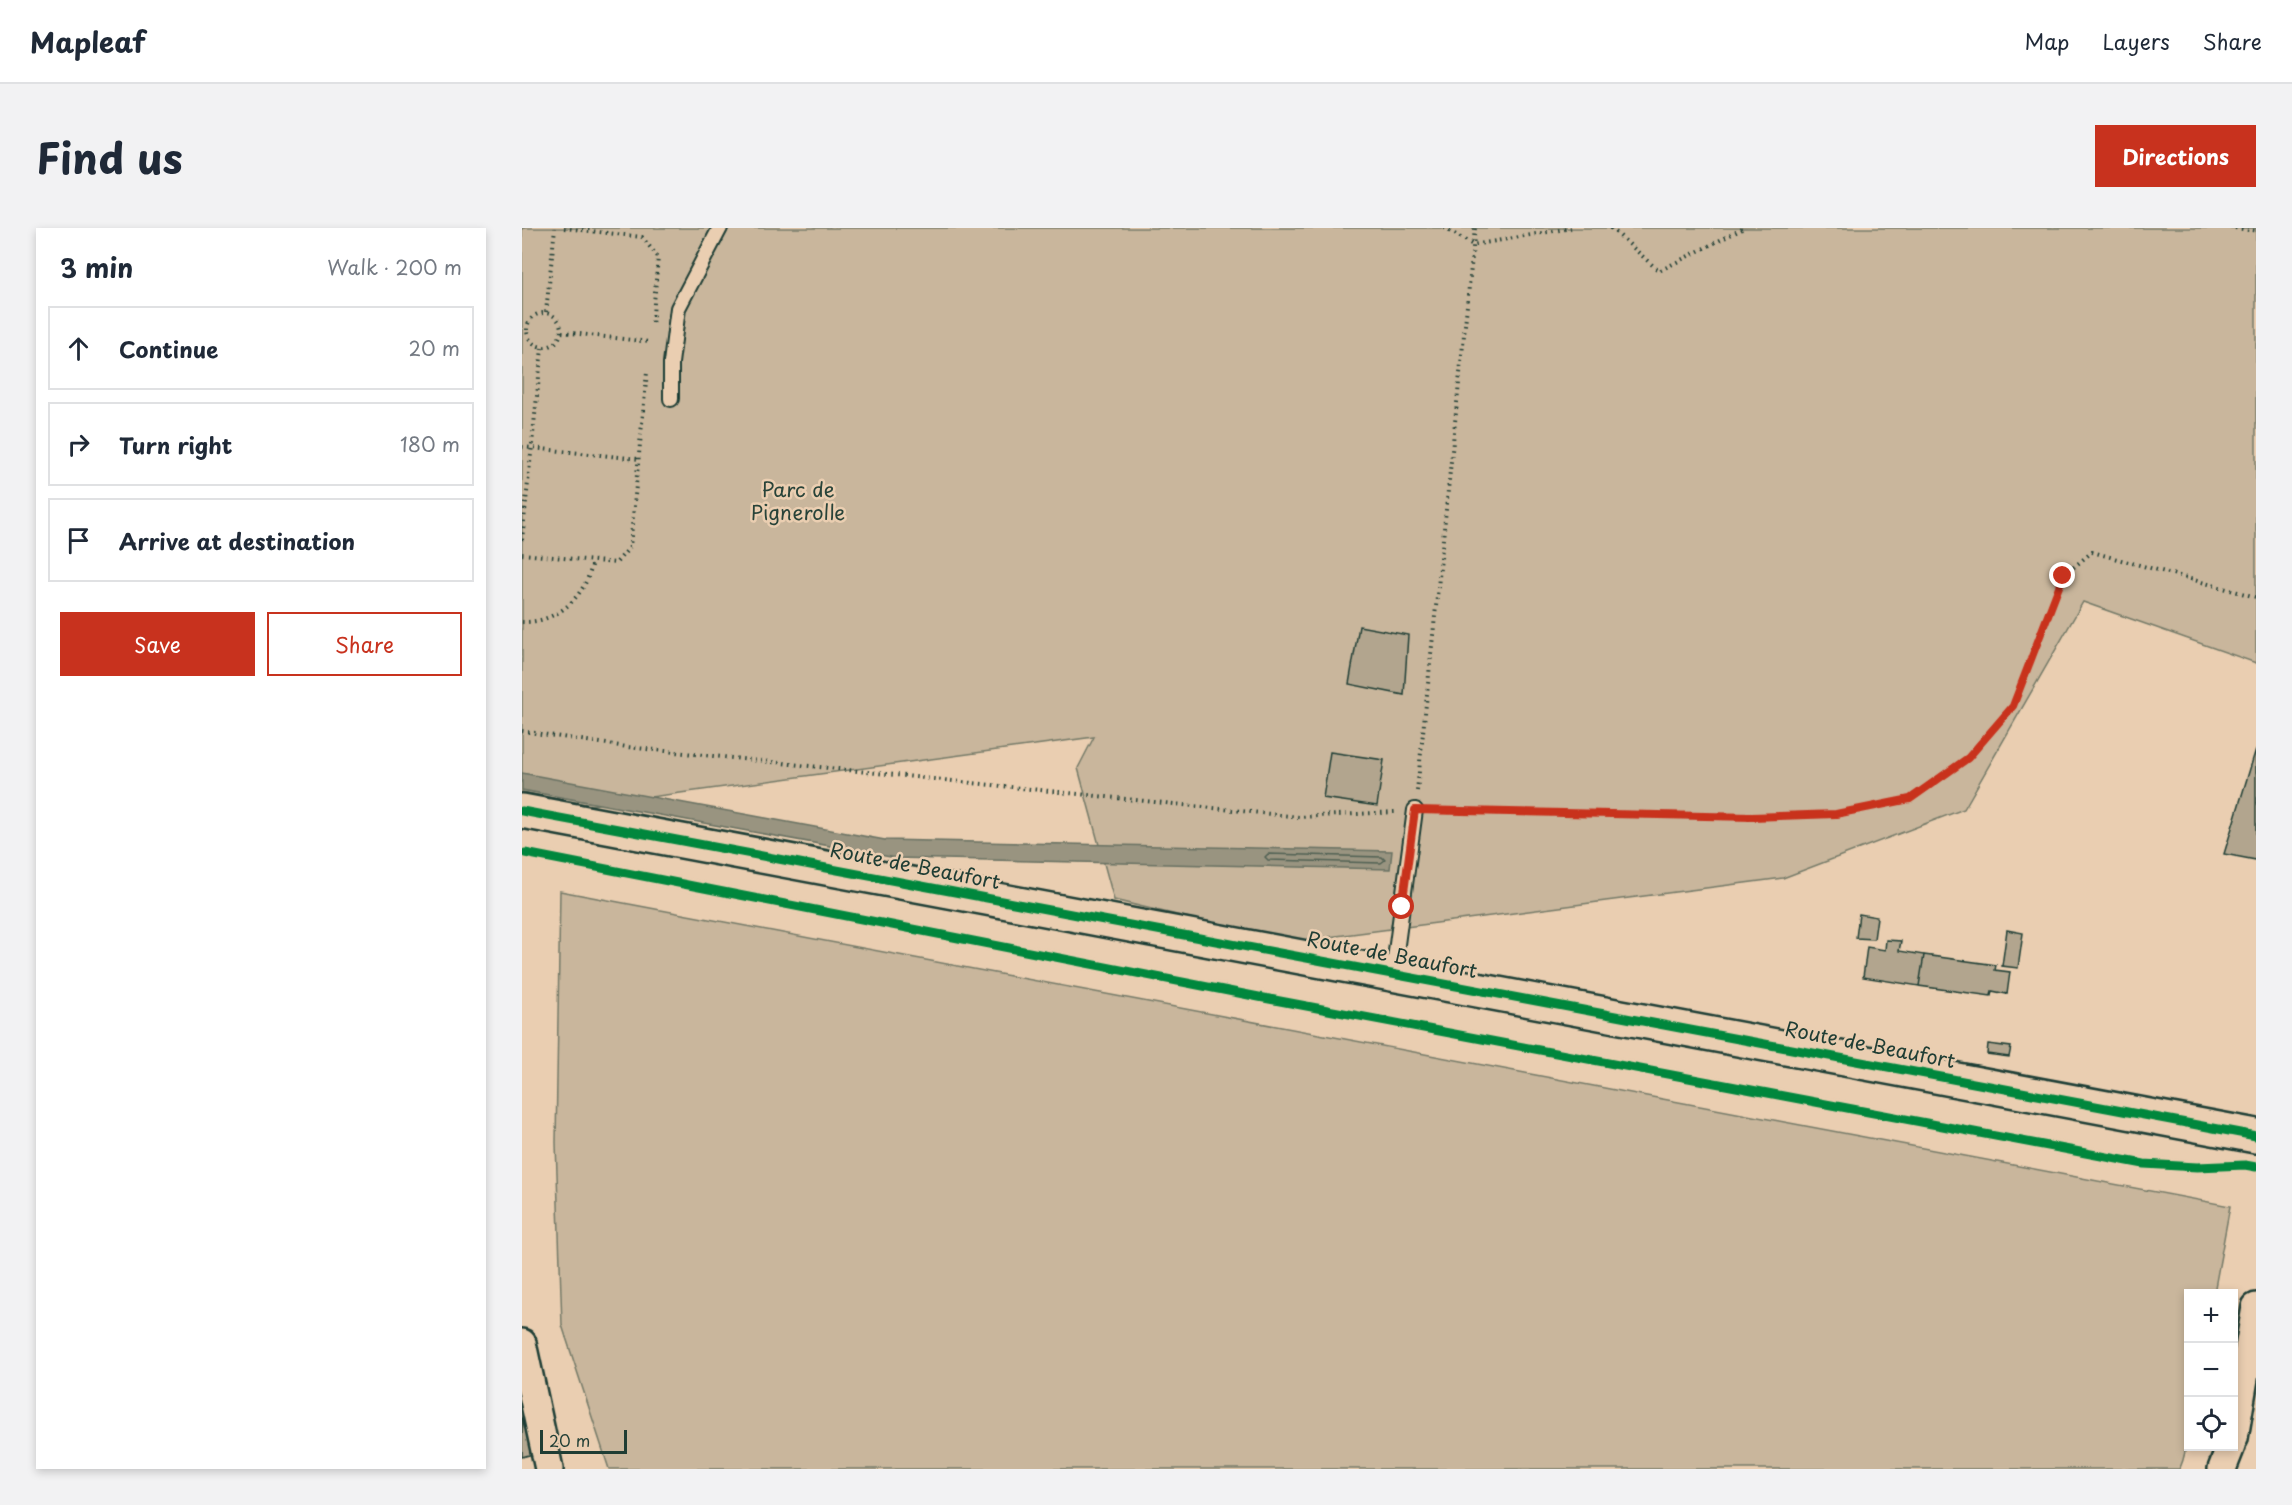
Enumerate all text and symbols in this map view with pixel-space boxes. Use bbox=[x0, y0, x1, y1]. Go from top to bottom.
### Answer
text: Mapleaf bbox=[30, 20, 146, 63]
text: Map bbox=[2025, 25, 2069, 57]
text: Layers bbox=[2102, 25, 2170, 57]
text: Share bbox=[2203, 25, 2262, 57]
text: Find us bbox=[36, 125, 183, 188]
button: Directions bbox=[2095, 125, 2256, 187]
text: 3 min bbox=[60, 248, 133, 287]
text: Walk · 200 m bbox=[327, 252, 462, 282]
icon: ahead bbox=[62, 332, 95, 365]
text: Continue bbox=[119, 332, 218, 365]
text: 20 m bbox=[408, 333, 460, 363]
icon: right bbox=[62, 428, 95, 461]
text: Turn right bbox=[119, 428, 232, 461]
text: 180 m bbox=[400, 429, 460, 459]
park label: Parc de Pignerolle bbox=[751, 474, 845, 527]
icon: arrive bbox=[62, 524, 95, 557]
text: Arrive at destination bbox=[119, 524, 355, 557]
route end bbox=[2049, 562, 2075, 588]
button: Save bbox=[60, 612, 255, 676]
button: Share bbox=[267, 612, 462, 676]
street label: Route de Beaufort bbox=[827, 834, 1003, 896]
route start bbox=[1388, 893, 1414, 919]
street label: Route de Beaufort bbox=[1304, 923, 1480, 985]
street label: Route de Beaufort bbox=[1782, 1013, 1958, 1075]
map controls bbox=[2184, 1289, 2238, 1451]
button: + bbox=[2184, 1289, 2238, 1343]
button: − bbox=[2184, 1343, 2238, 1397]
button: locate bbox=[2184, 1397, 2238, 1451]
scale bar bbox=[540, 1427, 627, 1454]
text: 20 m bbox=[549, 1428, 590, 1452]

